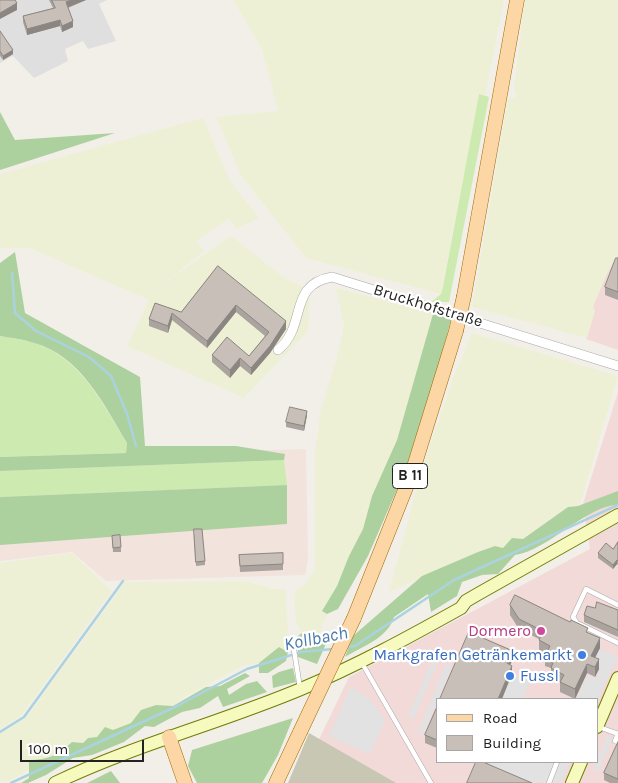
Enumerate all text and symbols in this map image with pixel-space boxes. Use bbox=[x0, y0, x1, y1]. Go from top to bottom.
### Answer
street label: Bruckhofstraße bbox=[371, 280, 485, 332]
road number: B 11 bbox=[392, 464, 428, 488]
place label: Dormero bbox=[468, 621, 531, 641]
water label: Kollbach bbox=[282, 622, 350, 656]
marker: Dormero bbox=[535, 625, 547, 637]
place label: Markgrafen Getränkemarkt bbox=[373, 645, 572, 665]
marker: Markgrafen Getränkemarkt bbox=[576, 649, 588, 661]
place label: Fussl bbox=[520, 666, 559, 686]
marker: Fussl bbox=[504, 670, 516, 682]
legend bbox=[436, 698, 598, 763]
text: Road bbox=[483, 709, 518, 727]
scale bar bbox=[22, 730, 146, 762]
text: Building bbox=[483, 734, 541, 752]
text: 100 m bbox=[28, 740, 68, 758]

